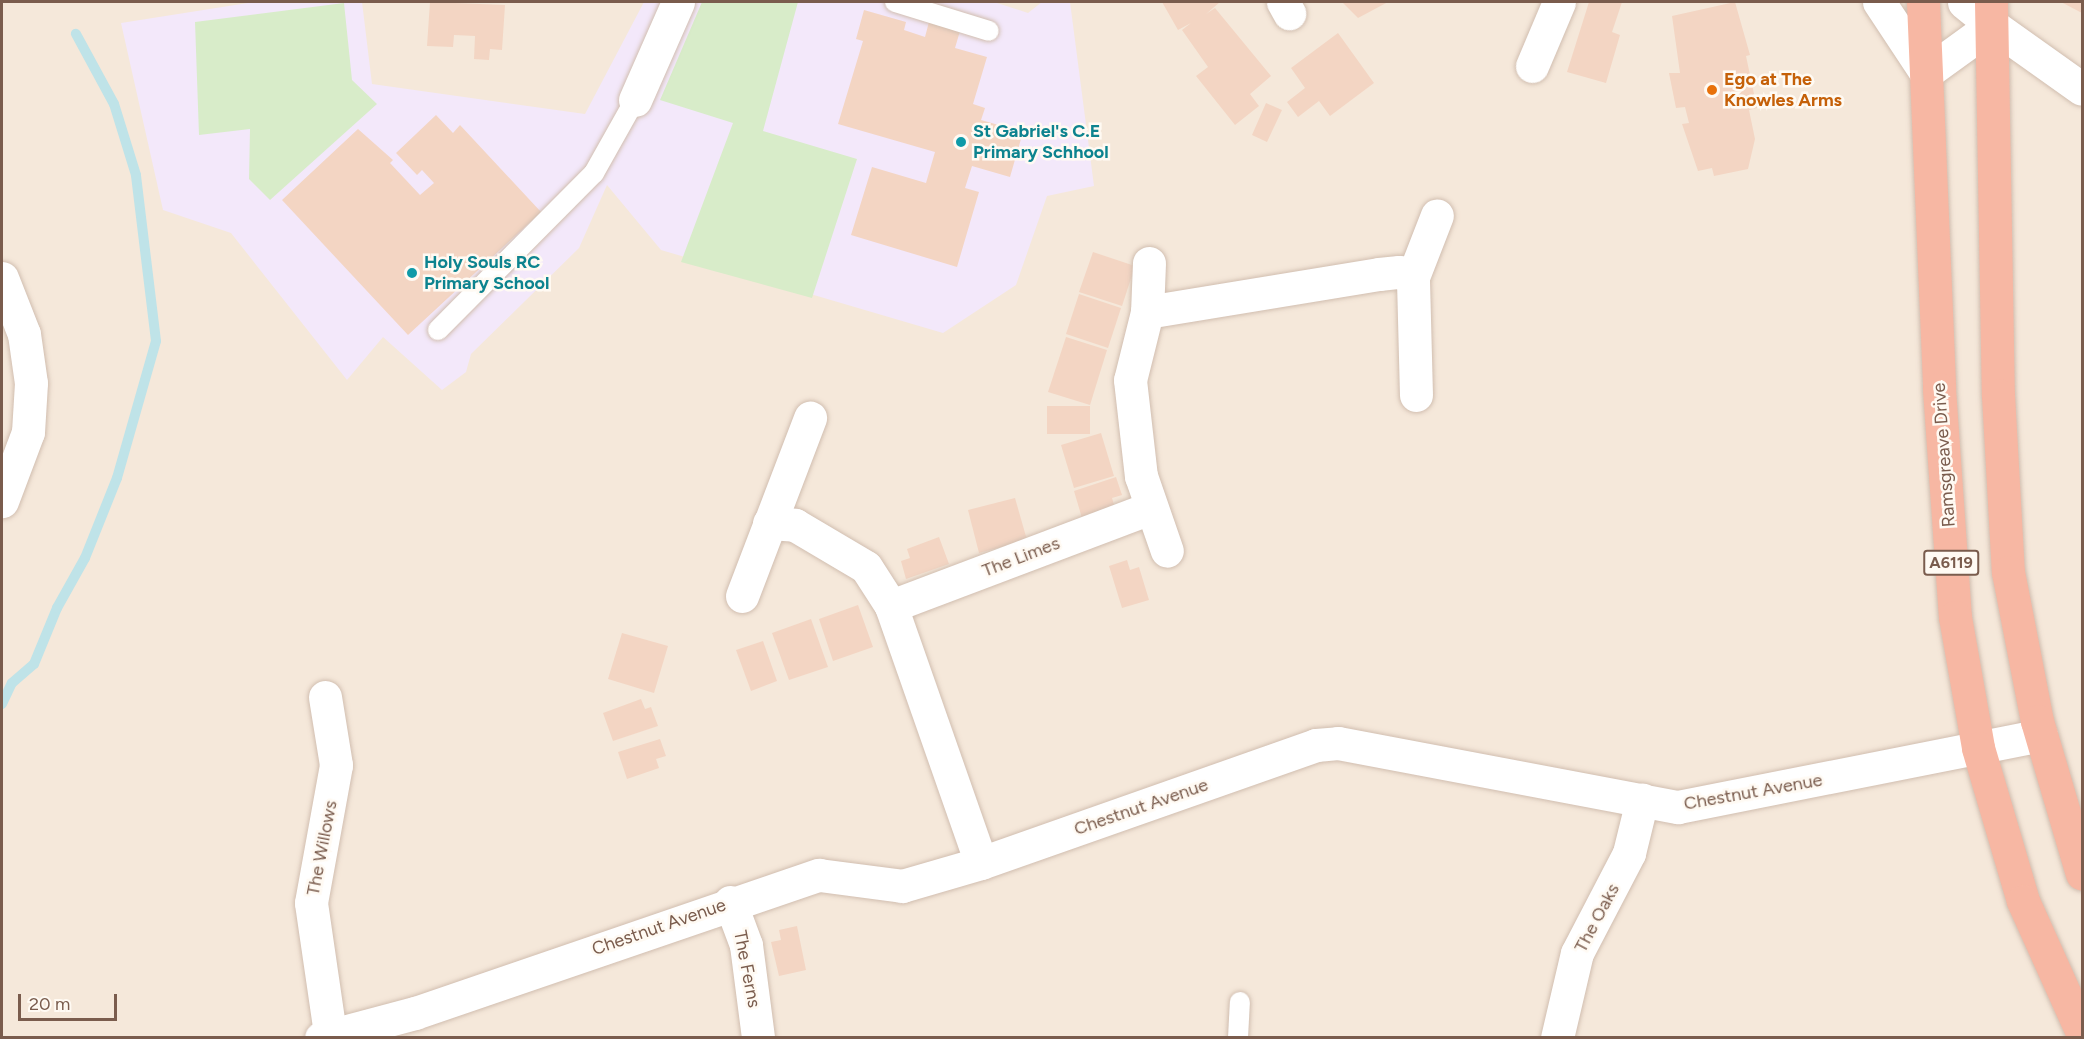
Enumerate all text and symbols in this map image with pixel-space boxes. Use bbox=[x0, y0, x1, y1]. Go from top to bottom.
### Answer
place label: Ego at The Knowles Arms bbox=[1724, 69, 1842, 112]
marker: Ego at The Knowles Arms bbox=[1705, 83, 1719, 97]
place label: St Gabriel's C.E Primary Schhool bbox=[973, 121, 1109, 164]
marker: St Gabriel's C.E Primary Schhool bbox=[954, 135, 968, 149]
place label: Holy Souls RC Primary School bbox=[424, 252, 549, 294]
marker: Holy Souls RC Primary School bbox=[405, 266, 419, 280]
street label: Ramsgreave Drive bbox=[1928, 382, 1960, 528]
street label: The Limes bbox=[979, 532, 1063, 582]
road number: A6119 bbox=[1922, 550, 1980, 576]
street label: Chestnut Avenue bbox=[1682, 769, 1824, 815]
street label: Chestnut Avenue bbox=[1071, 774, 1211, 840]
street label: The Willows bbox=[302, 799, 342, 897]
street label: The Oaks bbox=[1570, 880, 1624, 956]
street label: Chestnut Avenue bbox=[589, 894, 729, 960]
street label: The Ferns bbox=[729, 929, 765, 1009]
scale bar bbox=[21, 982, 120, 1020]
text: 20 m bbox=[29, 993, 70, 1015]

